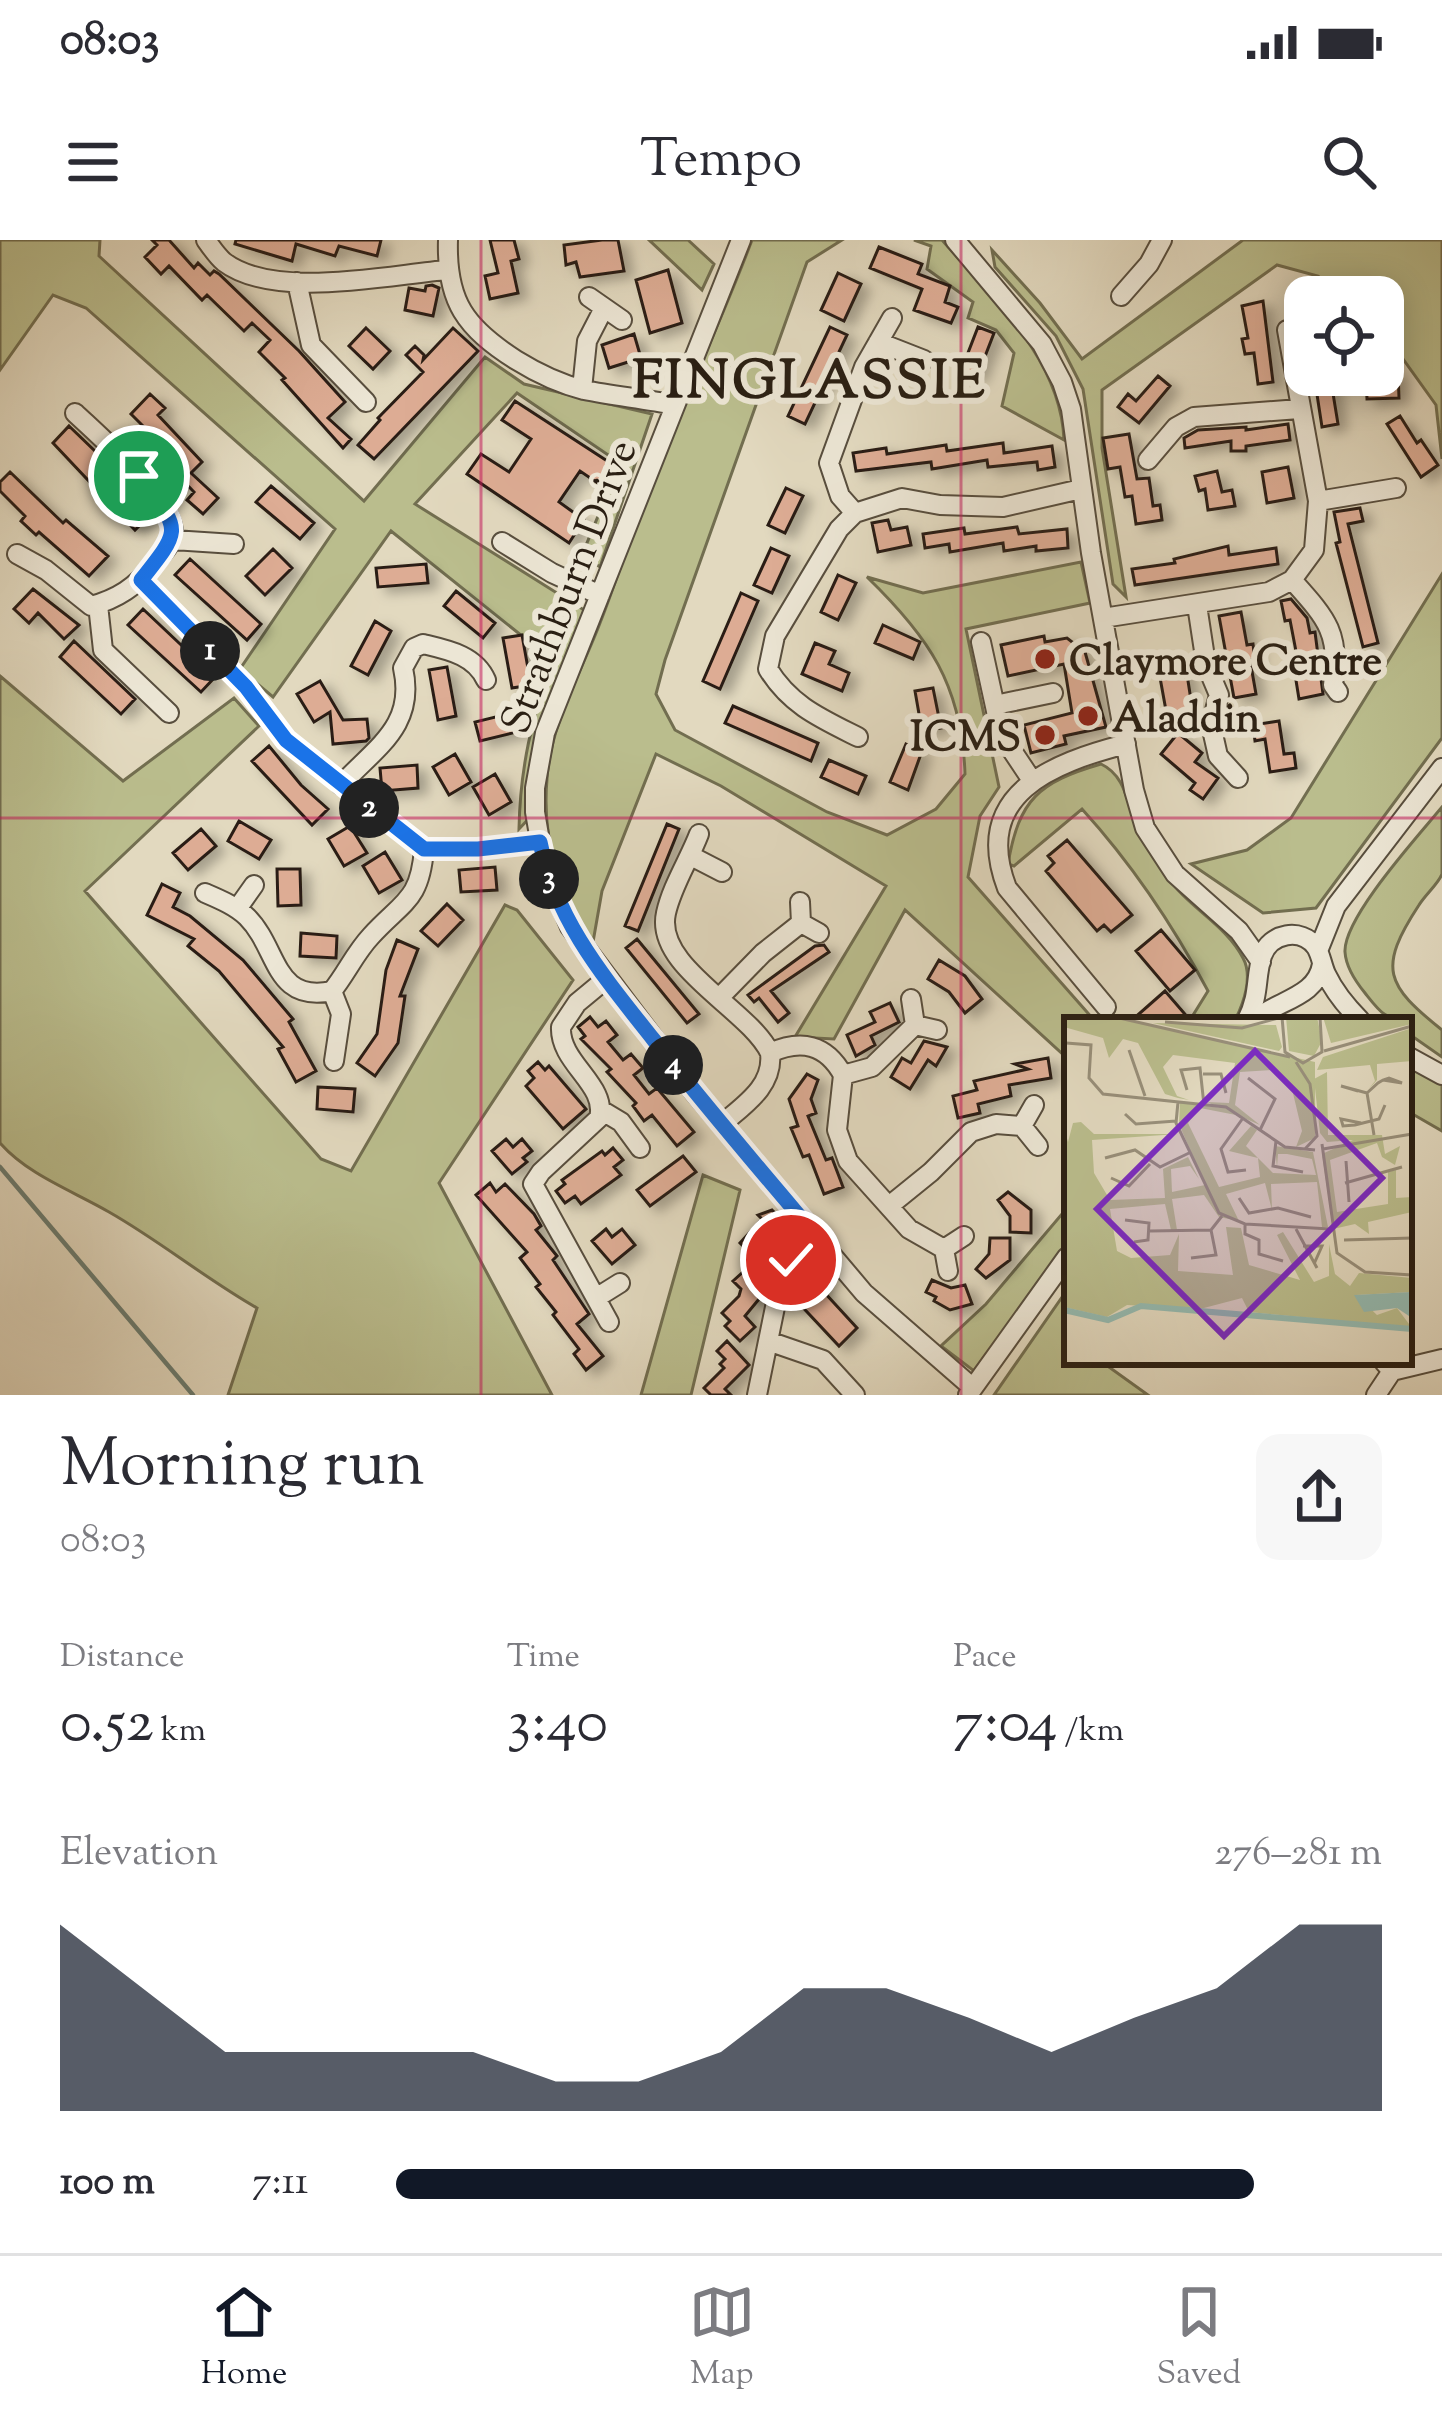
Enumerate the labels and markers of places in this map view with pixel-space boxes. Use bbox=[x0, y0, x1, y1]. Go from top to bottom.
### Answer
pin bbox=[88, 425, 190, 527]
pin: 1 bbox=[180, 621, 240, 681]
place label: Claymore Centre bbox=[1069, 634, 1382, 694]
marker: Claymore Centre bbox=[1032, 646, 1058, 672]
place label: Aladdin bbox=[1112, 691, 1261, 751]
marker: Aladdin bbox=[1075, 703, 1101, 729]
place label: ICMS bbox=[910, 710, 1021, 770]
marker: ICMS bbox=[1032, 722, 1058, 748]
pin: 2 bbox=[339, 778, 399, 838]
pin: 3 bbox=[519, 849, 579, 909]
pin: 4 bbox=[643, 1035, 703, 1095]
pin bbox=[740, 1209, 842, 1311]

